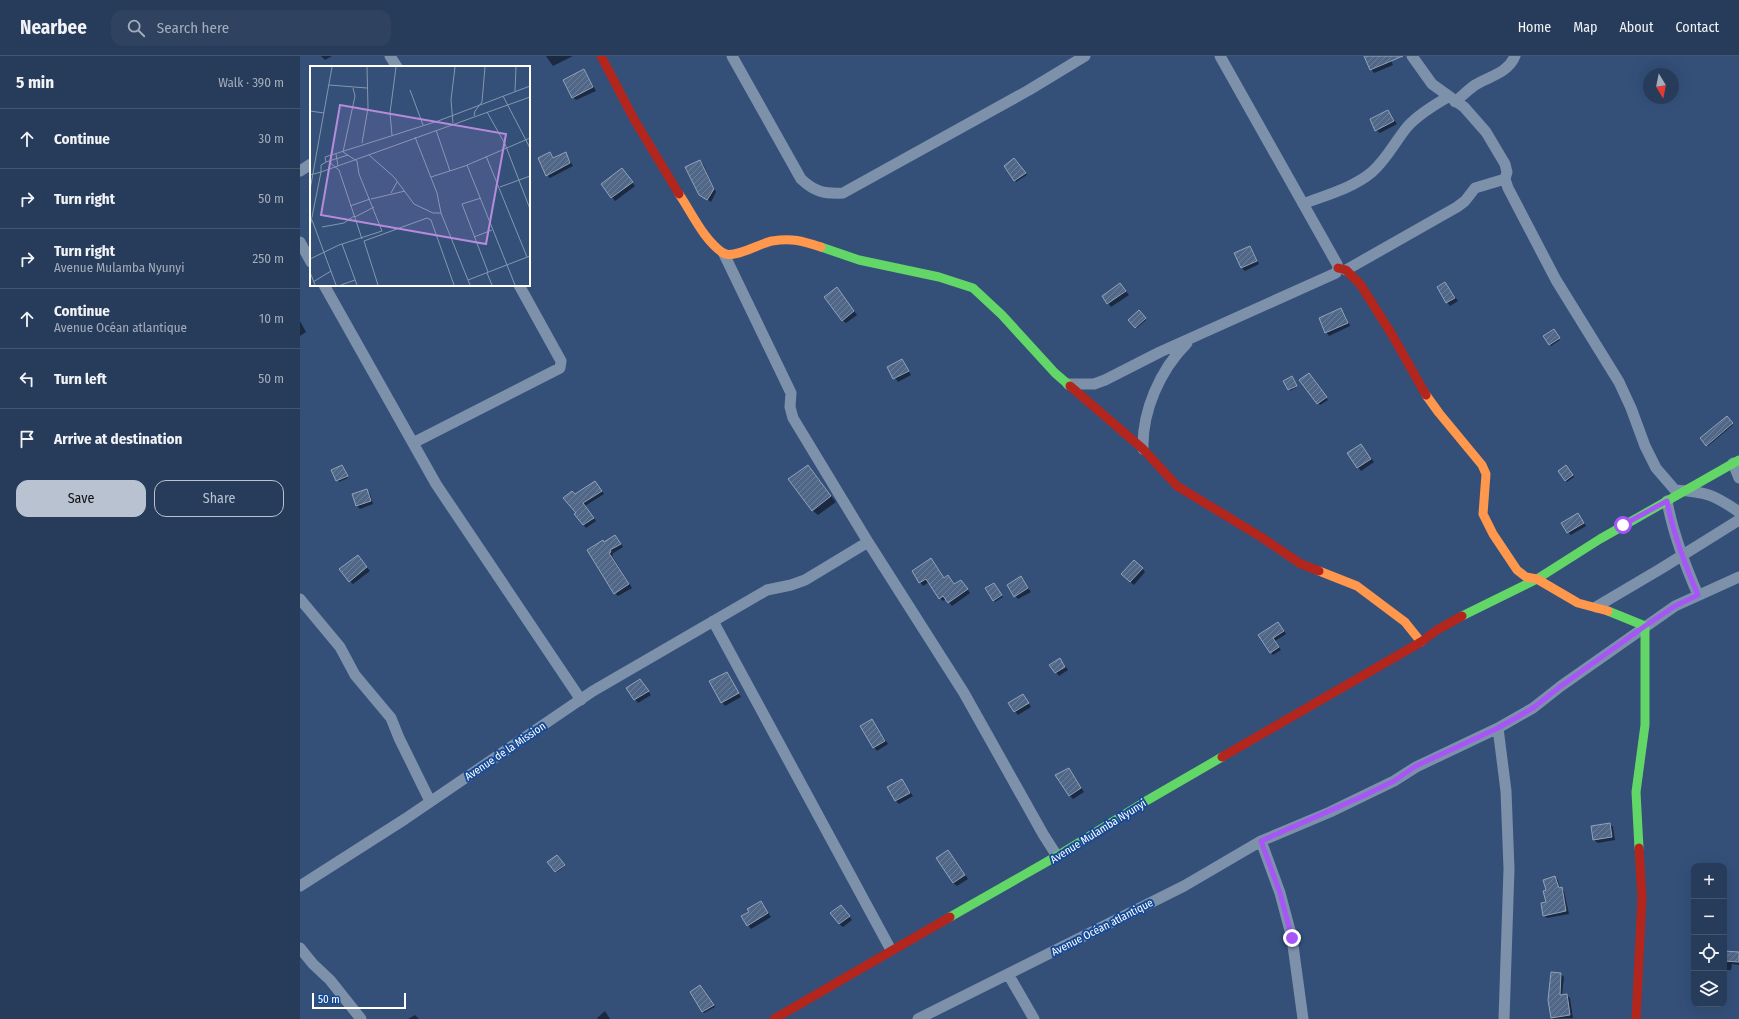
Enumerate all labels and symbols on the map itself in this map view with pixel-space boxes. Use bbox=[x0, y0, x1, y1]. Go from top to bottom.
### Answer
inset map bbox=[310, 66, 530, 286]
north arrow bbox=[1643, 68, 1679, 104]
route start bbox=[1614, 516, 1632, 534]
street label: Avenue de la Mission bbox=[462, 720, 548, 783]
street label: Avenue Mulamba Nyunyi bbox=[1048, 797, 1149, 866]
street label: Avenue Océan atlantique bbox=[1049, 896, 1155, 959]
route end bbox=[1283, 929, 1301, 947]
scale bar bbox=[312, 991, 406, 1010]

